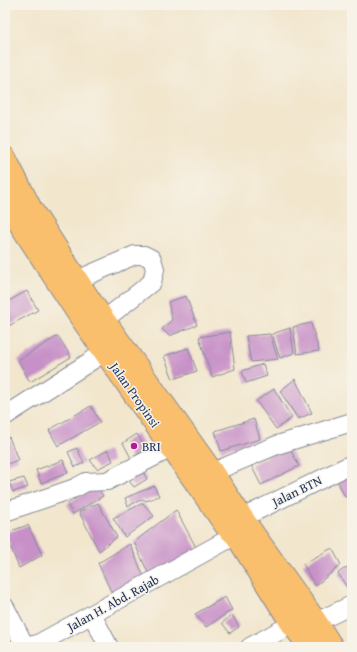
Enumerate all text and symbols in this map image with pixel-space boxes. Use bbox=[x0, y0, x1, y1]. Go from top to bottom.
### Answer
street label: Jalan Propinsi bbox=[104, 357, 165, 432]
place label: BRI bbox=[142, 437, 161, 456]
marker: BRI bbox=[129, 441, 139, 451]
street label: Jalan BTN bbox=[267, 471, 326, 512]
street label: Jalan H. Abd. Rajab bbox=[62, 570, 163, 637]

